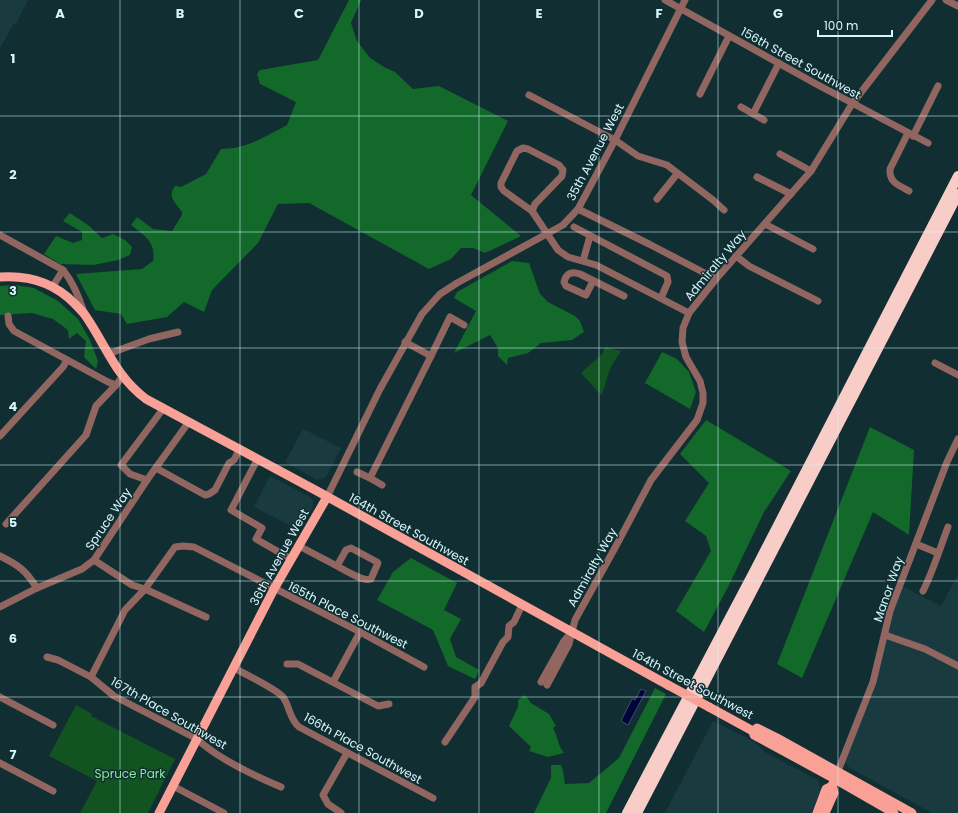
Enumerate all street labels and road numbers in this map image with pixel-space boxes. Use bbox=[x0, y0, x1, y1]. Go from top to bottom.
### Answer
street label: 156th Street Southwest bbox=[738, 23, 864, 103]
street label: 35th Avenue West bbox=[562, 100, 628, 204]
street label: Admiralty Way bbox=[680, 226, 750, 304]
street label: Spruce Way bbox=[81, 484, 135, 554]
street label: 164th Street Southwest bbox=[346, 489, 472, 569]
street label: 36th Avenue West bbox=[245, 506, 313, 608]
street label: Admiralty Way bbox=[563, 524, 621, 610]
street label: Manor Way bbox=[869, 554, 907, 624]
street label: 165th Place Southwest bbox=[285, 577, 411, 653]
street label: 164th Street Southwest bbox=[629, 645, 757, 723]
street label: 167th Place Southwest bbox=[108, 673, 230, 753]
street label: 166th Place Southwest bbox=[301, 708, 425, 788]

